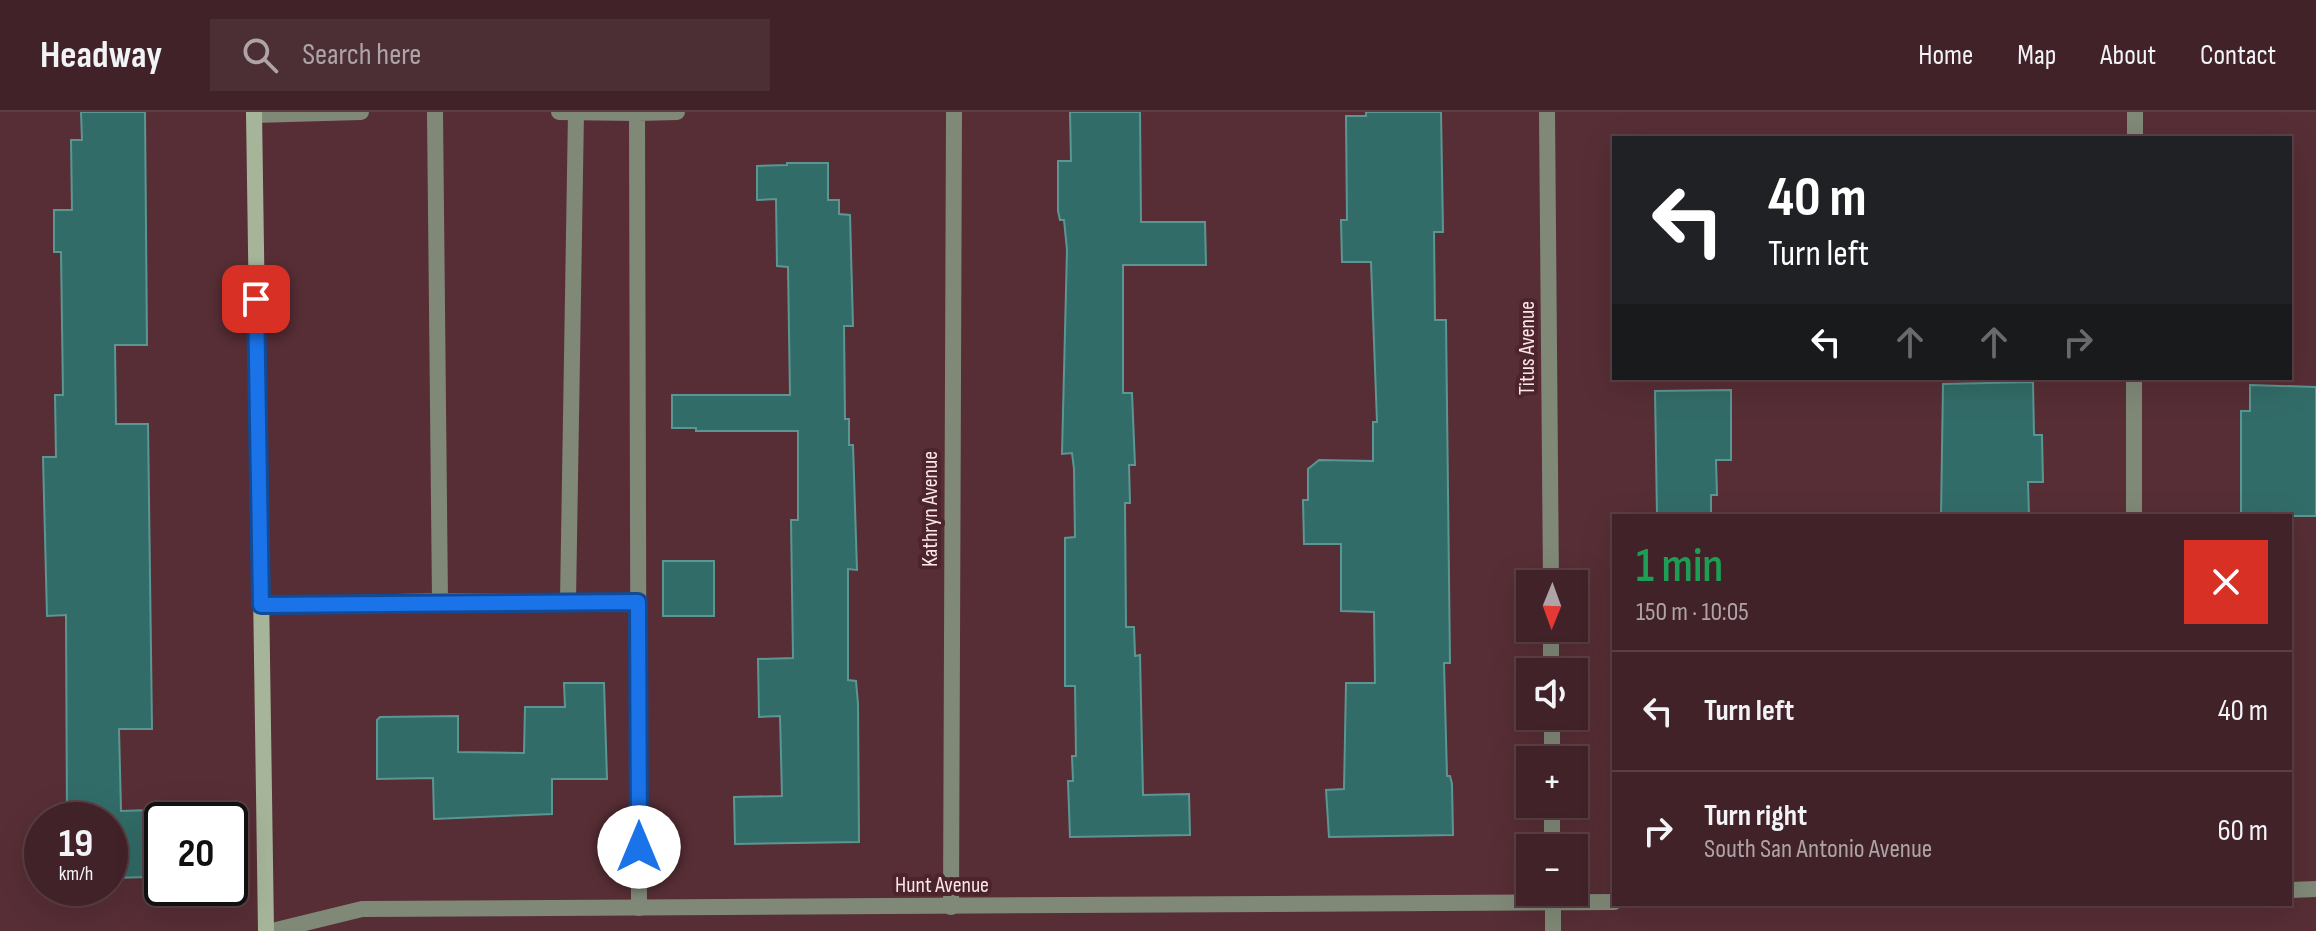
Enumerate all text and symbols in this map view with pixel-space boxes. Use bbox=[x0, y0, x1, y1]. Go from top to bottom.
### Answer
search box bbox=[210, 19, 770, 91]
text: Headway bbox=[40, 33, 162, 78]
icon: search bbox=[238, 33, 282, 77]
text: Search here bbox=[302, 37, 421, 73]
text: Home bbox=[1918, 39, 1973, 72]
text: Map bbox=[2017, 39, 2056, 72]
text: About bbox=[2100, 39, 2156, 72]
text: Contact bbox=[2200, 39, 2276, 72]
text: 40 m bbox=[1768, 165, 1867, 232]
icon: left bbox=[1636, 168, 1740, 272]
text: Turn left bbox=[1768, 233, 1869, 276]
pin bbox=[222, 265, 290, 333]
icon: arrive bbox=[234, 277, 278, 321]
street label: Titus Avenue bbox=[1514, 301, 1541, 395]
icon: left bbox=[1804, 320, 1848, 364]
icon: ahead bbox=[1888, 320, 1932, 364]
icon: ahead bbox=[1972, 320, 2016, 364]
icon: right bbox=[2056, 320, 2100, 364]
street label: Kathryn Avenue bbox=[917, 451, 944, 567]
text: 1 min bbox=[1636, 538, 1723, 595]
button: close bbox=[2184, 540, 2268, 624]
north arrow bbox=[1516, 570, 1588, 642]
map controls bbox=[1516, 570, 1588, 906]
text: 150 m · 10:05 bbox=[1636, 597, 1749, 628]
button: sound bbox=[1516, 658, 1588, 730]
icon: left bbox=[1636, 689, 1680, 733]
text: Turn left bbox=[1704, 693, 1794, 729]
text: 40 m bbox=[2218, 693, 2268, 729]
button: + bbox=[1516, 746, 1588, 818]
text: Turn right bbox=[1704, 798, 1807, 834]
speed limit sign: 20 bbox=[144, 802, 248, 906]
position arrow bbox=[597, 805, 681, 889]
icon: right bbox=[1636, 809, 1680, 853]
text: 60 m bbox=[2217, 813, 2268, 849]
text: 19 bbox=[59, 820, 93, 868]
button: − bbox=[1516, 834, 1588, 906]
text: South San Antonio Avenue bbox=[1704, 834, 1932, 865]
text: km/h bbox=[59, 862, 93, 886]
street label: Hunt Avenue bbox=[895, 872, 989, 899]

